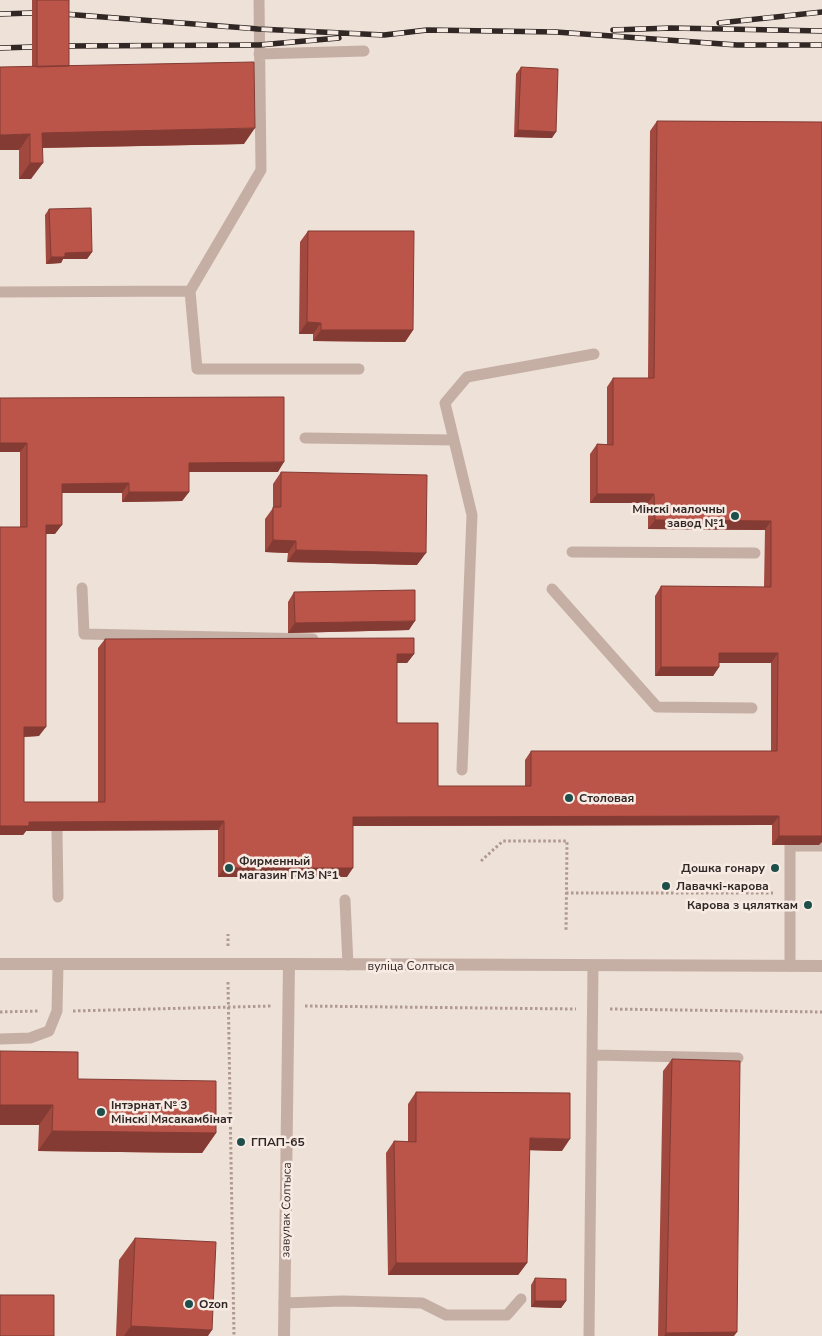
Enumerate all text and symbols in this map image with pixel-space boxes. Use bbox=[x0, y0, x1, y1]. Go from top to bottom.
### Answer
place label: Мінскі малочны завод №1 bbox=[632, 501, 725, 531]
marker: Мінскі малочны завод №1 bbox=[729, 510, 741, 522]
place label: Столовая bbox=[579, 790, 634, 806]
marker: Столовая bbox=[563, 792, 575, 804]
place label: Фирменный магазин ГМЗ №1 bbox=[239, 853, 339, 883]
place label: Дошка гонару bbox=[681, 860, 766, 876]
marker: Фирменный магазин ГМЗ №1 bbox=[223, 862, 235, 874]
marker: Дошка гонару bbox=[769, 862, 781, 874]
place label: Лавачкі-карова bbox=[676, 878, 769, 894]
marker: Лавачкі-карова bbox=[660, 880, 672, 892]
place label: Карова з цяляткам bbox=[687, 897, 798, 913]
marker: Карова з цяляткам bbox=[802, 899, 814, 911]
street label: вуліца Солтыса bbox=[368, 958, 454, 974]
place label: Інтэрнат № 3 Мінскі Мясакамбінат bbox=[111, 1097, 233, 1127]
marker: Інтэрнат № 3 Мінскі Мясакамбінат bbox=[95, 1106, 107, 1118]
place label: ГПАП-65 bbox=[251, 1134, 305, 1150]
marker: ГПАП-65 bbox=[235, 1136, 247, 1148]
street label: завулак Солтыса bbox=[277, 1162, 295, 1258]
place label: Ozon bbox=[199, 1296, 228, 1312]
marker: Ozon bbox=[183, 1298, 195, 1310]

